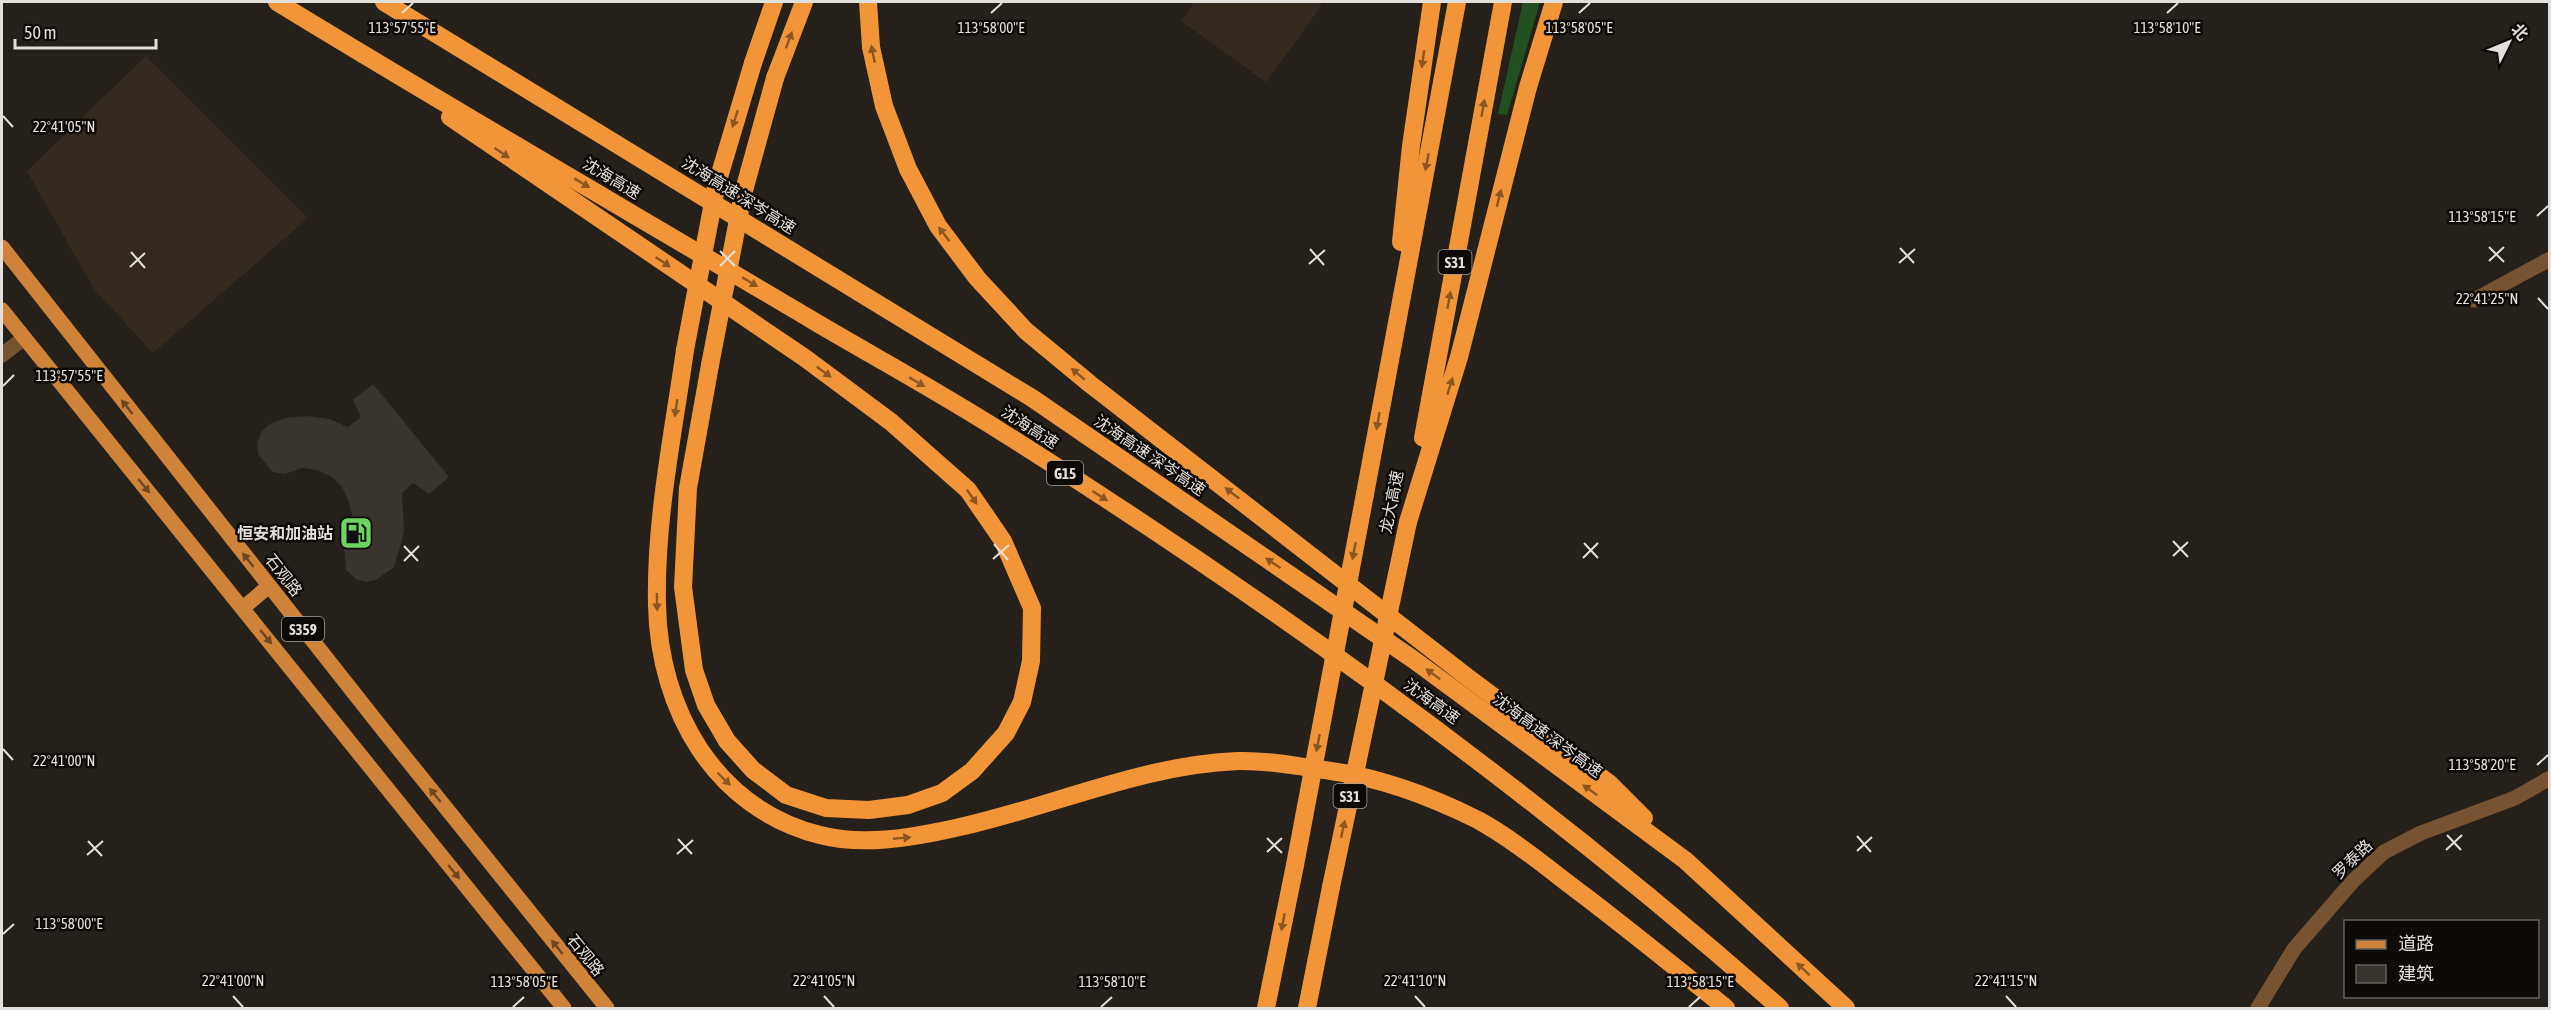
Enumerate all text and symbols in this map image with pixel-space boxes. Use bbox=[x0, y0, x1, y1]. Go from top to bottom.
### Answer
scale bar bbox=[15, 12, 156, 50]
north arrow bbox=[2479, 12, 2539, 72]
text: 113°57'55"E bbox=[368, 19, 436, 36]
text: 113°58'00"E bbox=[957, 19, 1025, 36]
text: 113°58'05"E bbox=[1545, 19, 1613, 36]
text: 113°58'10"E bbox=[2133, 19, 2201, 36]
text: 北 bbox=[2508, 20, 2532, 44]
text: 50 m bbox=[24, 22, 56, 43]
one-way arrow bbox=[785, 31, 795, 49]
one-way arrow bbox=[868, 44, 877, 63]
one-way arrow bbox=[1419, 50, 1428, 69]
one-way arrow bbox=[1479, 98, 1488, 117]
one-way arrow bbox=[730, 110, 739, 128]
text: 22°41'05"N bbox=[33, 118, 95, 135]
one-way arrow bbox=[493, 147, 510, 158]
street label: 沈海高速 深岑高速 bbox=[679, 153, 799, 237]
one-way arrow bbox=[1422, 153, 1431, 172]
street label: 沈海高速 bbox=[580, 154, 644, 202]
one-way arrow bbox=[574, 177, 590, 188]
one-way arrow bbox=[1494, 188, 1504, 207]
text: 113°58'15"E bbox=[2448, 208, 2516, 225]
one-way arrow bbox=[938, 226, 950, 241]
road number: S31 bbox=[1438, 250, 1472, 274]
one-way arrow bbox=[655, 256, 671, 267]
one-way arrow bbox=[741, 277, 758, 287]
one-way arrow bbox=[1444, 290, 1453, 309]
text: 22°41'25"N bbox=[2456, 290, 2518, 307]
one-way arrow bbox=[816, 366, 832, 378]
text: 113°57'55"E bbox=[35, 367, 103, 384]
one-way arrow bbox=[1071, 368, 1086, 381]
one-way arrow bbox=[909, 376, 925, 387]
one-way arrow bbox=[1446, 377, 1455, 395]
one-way arrow bbox=[122, 399, 134, 414]
one-way arrow bbox=[672, 399, 681, 418]
street label: 沈海高速 bbox=[998, 402, 1062, 452]
street label: 沈海高速 深岑高速 bbox=[1091, 411, 1209, 499]
one-way arrow bbox=[1373, 411, 1382, 430]
road number: G15 bbox=[1047, 461, 1083, 485]
street label: 龙大高速 bbox=[1376, 469, 1406, 535]
one-way arrow bbox=[137, 478, 150, 494]
one-way arrow bbox=[1225, 487, 1241, 499]
one-way arrow bbox=[966, 490, 978, 505]
one-way arrow bbox=[1092, 490, 1108, 502]
fuel station icon: 恒安和加油站 bbox=[338, 515, 374, 551]
place label: 恒安和加油站 bbox=[237, 524, 333, 542]
one-way arrow bbox=[1349, 542, 1358, 561]
street label: 石观路 bbox=[262, 551, 306, 599]
one-way arrow bbox=[243, 552, 255, 567]
one-way arrow bbox=[1265, 557, 1281, 569]
one-way arrow bbox=[652, 592, 662, 611]
road number: S359 bbox=[282, 617, 324, 641]
one-way arrow bbox=[260, 630, 272, 645]
one-way arrow bbox=[1425, 668, 1441, 680]
street label: 沈海高速 bbox=[1401, 675, 1463, 727]
street label: 沈海高速 深岑高速 bbox=[1490, 689, 1606, 781]
one-way arrow bbox=[1313, 734, 1322, 753]
text: 22°41'00"N bbox=[33, 752, 95, 769]
text: 113°58'20"E bbox=[2448, 756, 2516, 773]
one-way arrow bbox=[717, 772, 731, 786]
road number: S31 bbox=[1334, 784, 1366, 808]
one-way arrow bbox=[1582, 784, 1597, 796]
one-way arrow bbox=[429, 787, 441, 802]
one-way arrow bbox=[1339, 820, 1348, 839]
one-way arrow bbox=[893, 833, 912, 843]
street label: 罗泰路 bbox=[2328, 836, 2376, 882]
one-way arrow bbox=[447, 864, 460, 879]
one-way arrow bbox=[1278, 913, 1287, 932]
text: 113°58'00"E bbox=[35, 915, 103, 932]
legend bbox=[2344, 920, 2539, 998]
street label: 石观路 bbox=[564, 931, 608, 979]
text: 道路 bbox=[2398, 933, 2434, 954]
one-way arrow bbox=[550, 939, 563, 955]
one-way arrow bbox=[1796, 963, 1811, 976]
text: 建筑 bbox=[2398, 963, 2434, 984]
text: 22°41'00"N bbox=[202, 972, 264, 989]
text: 22°41'05"N bbox=[793, 972, 855, 989]
text: 22°41'10"N bbox=[1384, 972, 1446, 989]
text: 22°41'15"N bbox=[1975, 972, 2037, 989]
text: 113°58'05"E bbox=[490, 973, 558, 990]
text: 113°58'10"E bbox=[1078, 973, 1146, 990]
text: 113°58'15"E bbox=[1666, 973, 1734, 990]

